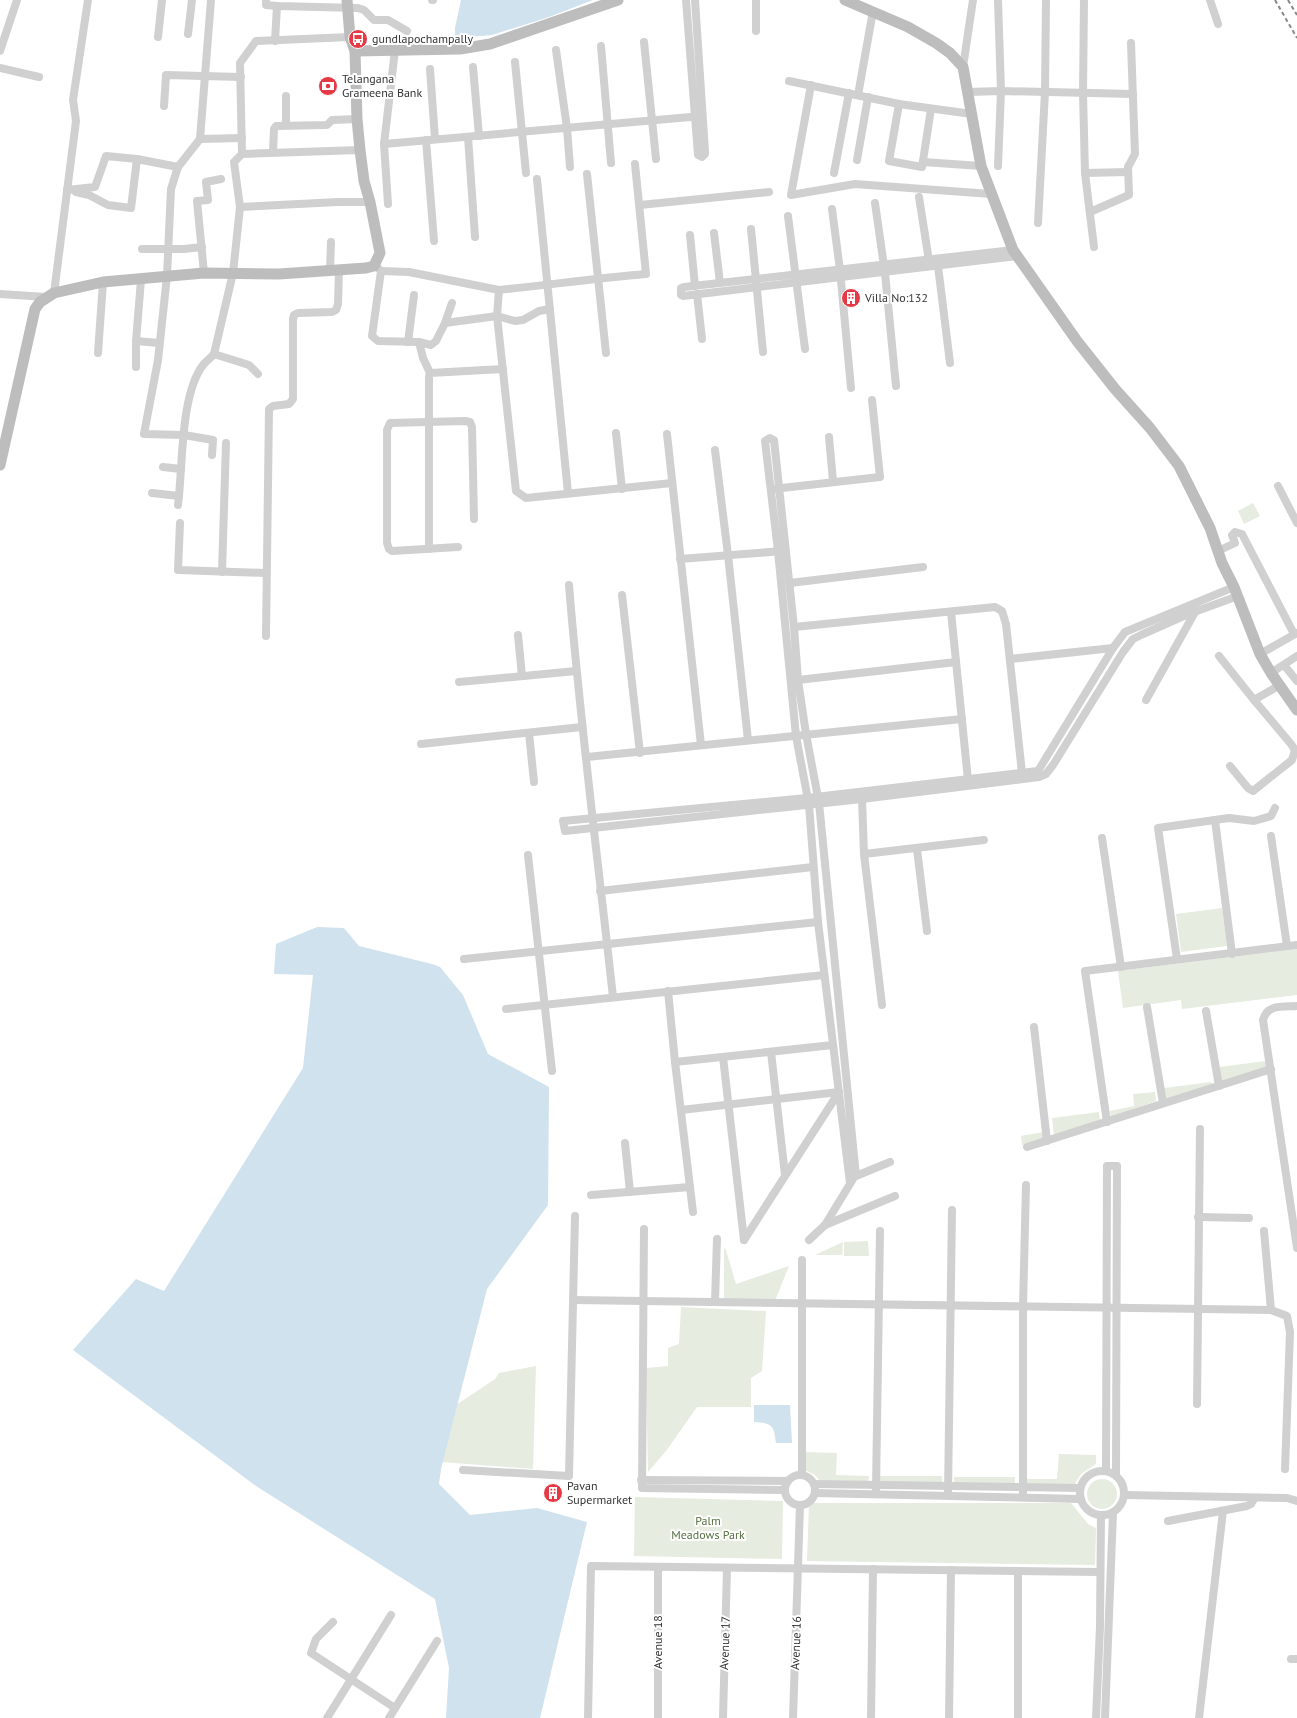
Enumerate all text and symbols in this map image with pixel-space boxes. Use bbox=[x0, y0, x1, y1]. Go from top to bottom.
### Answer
bus stop icon: gundlapochampally bbox=[347, 28, 369, 50]
place label: gundlapochampally bbox=[372, 31, 473, 46]
place label: Telangana Grameena Bank bbox=[342, 71, 422, 100]
bank icon: Telangana Grameena Bank bbox=[317, 75, 339, 97]
building icon: Villa No:132 bbox=[840, 287, 862, 309]
place label: Villa No:132 bbox=[864, 290, 928, 305]
place label: Pavan Supermarket bbox=[567, 1478, 632, 1507]
building icon: Pavan Supermarket bbox=[542, 1482, 564, 1504]
park label: Palm Meadows Park bbox=[671, 1513, 745, 1542]
street label: Avenue 18 bbox=[650, 1615, 665, 1669]
street label: Avenue 17 bbox=[716, 1616, 733, 1670]
street label: Avenue 16 bbox=[787, 1616, 804, 1670]

